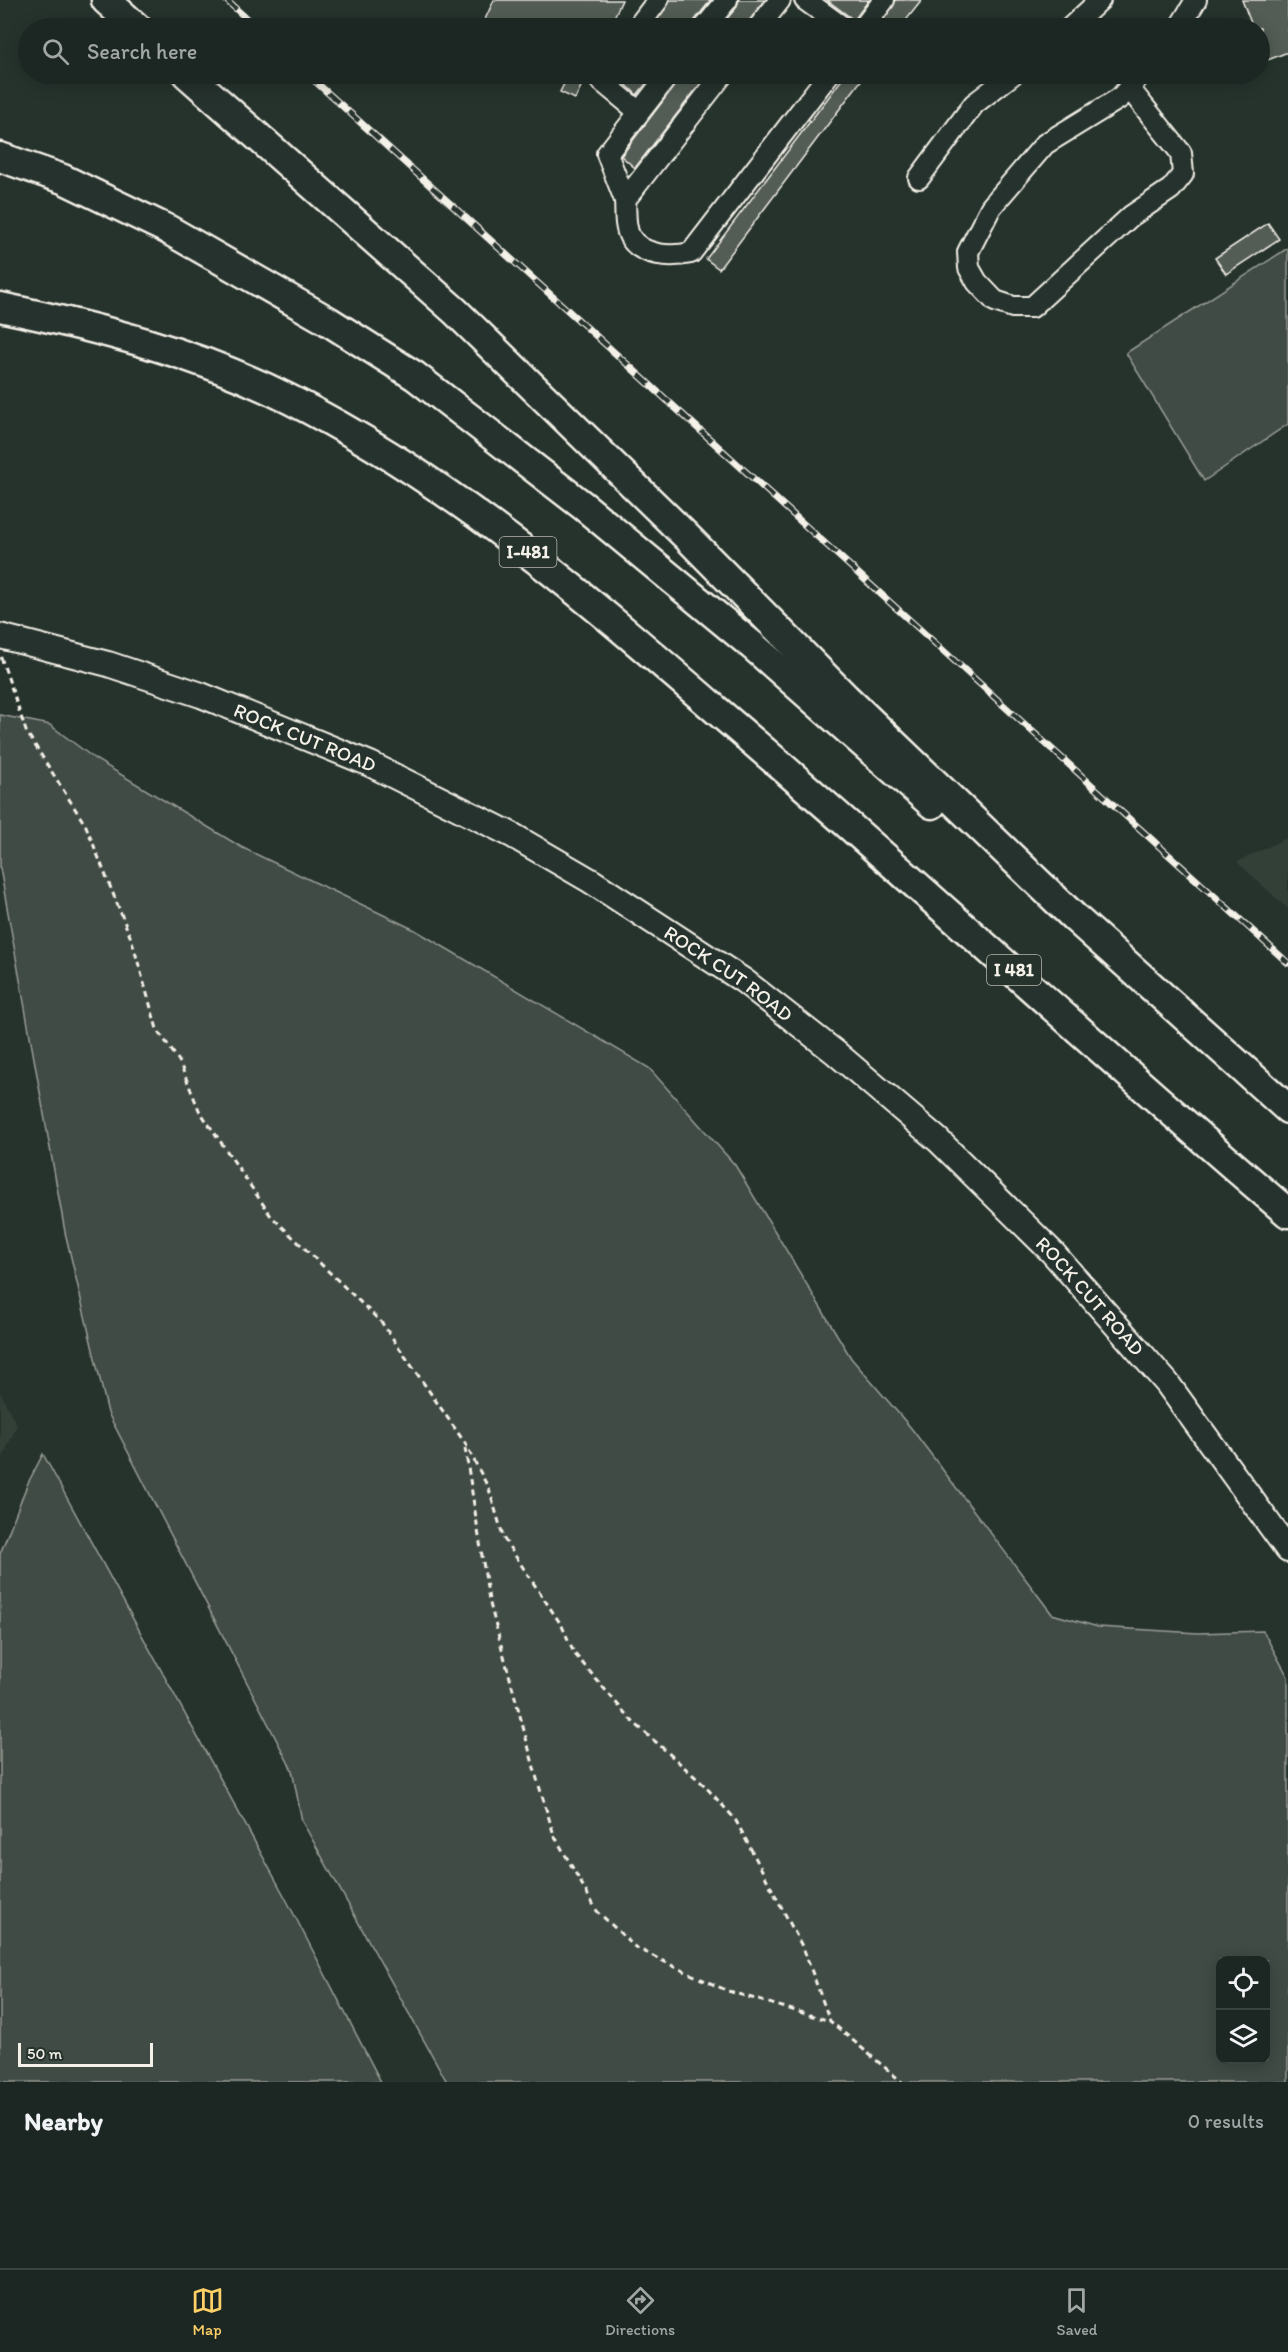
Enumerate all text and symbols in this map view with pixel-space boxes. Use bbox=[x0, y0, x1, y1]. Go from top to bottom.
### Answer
search box bbox=[18, 18, 1270, 84]
icon: search bbox=[39, 35, 72, 68]
text: Search here bbox=[87, 38, 197, 65]
road number: I-481 bbox=[500, 537, 556, 567]
street label: ROCK CUT ROAD bbox=[230, 698, 380, 777]
street label: ROCK CUT ROAD bbox=[660, 920, 798, 1027]
road number: I 481 bbox=[987, 955, 1041, 985]
street label: ROCK CUT ROAD bbox=[1031, 1231, 1149, 1361]
map controls bbox=[1216, 1956, 1270, 2064]
button: locate bbox=[1216, 1956, 1270, 2010]
button: layers bbox=[1216, 2010, 1270, 2064]
scale bar bbox=[18, 2040, 153, 2068]
text: 50 m bbox=[27, 2044, 62, 2063]
text: Nearby bbox=[24, 2105, 103, 2137]
text: 0 results bbox=[1188, 2109, 1264, 2133]
tab: Map bbox=[191, 2284, 224, 2339]
tab: Directions bbox=[605, 2284, 675, 2339]
tab: Saved bbox=[1057, 2284, 1097, 2339]

